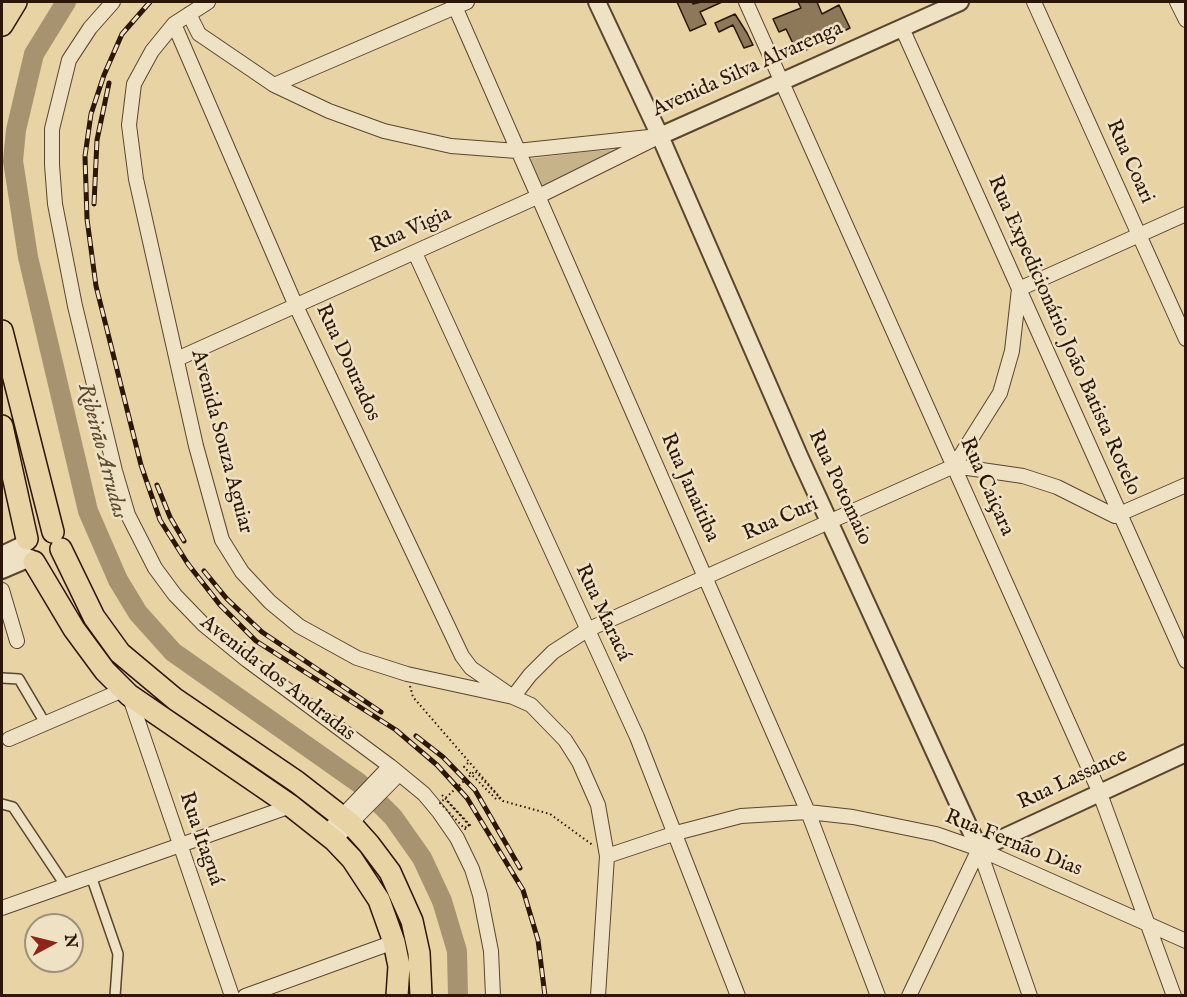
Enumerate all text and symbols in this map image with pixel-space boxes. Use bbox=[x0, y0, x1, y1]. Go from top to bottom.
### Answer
street label: Avenida Silva Alvarenga bbox=[649, 17, 847, 123]
street label: Rua Coari bbox=[1099, 116, 1159, 208]
street label: Rua Expedicionário João Batista Rotelo bbox=[981, 172, 1145, 500]
street label: Rua Vigia bbox=[367, 202, 455, 260]
street label: Rua Dourados bbox=[309, 301, 385, 425]
street label: Avenida Souza Aguiar bbox=[184, 347, 258, 537]
water label: Ribeirão Arrudas bbox=[70, 380, 132, 522]
street label: Rua Potomaio bbox=[801, 426, 877, 550]
street label: Rua Janaitiba bbox=[654, 430, 724, 546]
street label: Rua Caiçara bbox=[953, 434, 1019, 540]
street label: Rua Curi bbox=[739, 492, 823, 548]
street label: Rua Maracá bbox=[569, 560, 635, 666]
street label: Avenida dos Andradas bbox=[195, 611, 359, 747]
street label: Rua Lassance bbox=[1014, 744, 1132, 816]
street label: Rua Itaguá bbox=[172, 789, 228, 889]
street label: Rua Fernão Dias bbox=[941, 805, 1085, 883]
north arrow bbox=[24, 913, 84, 973]
text: N bbox=[59, 933, 81, 949]

